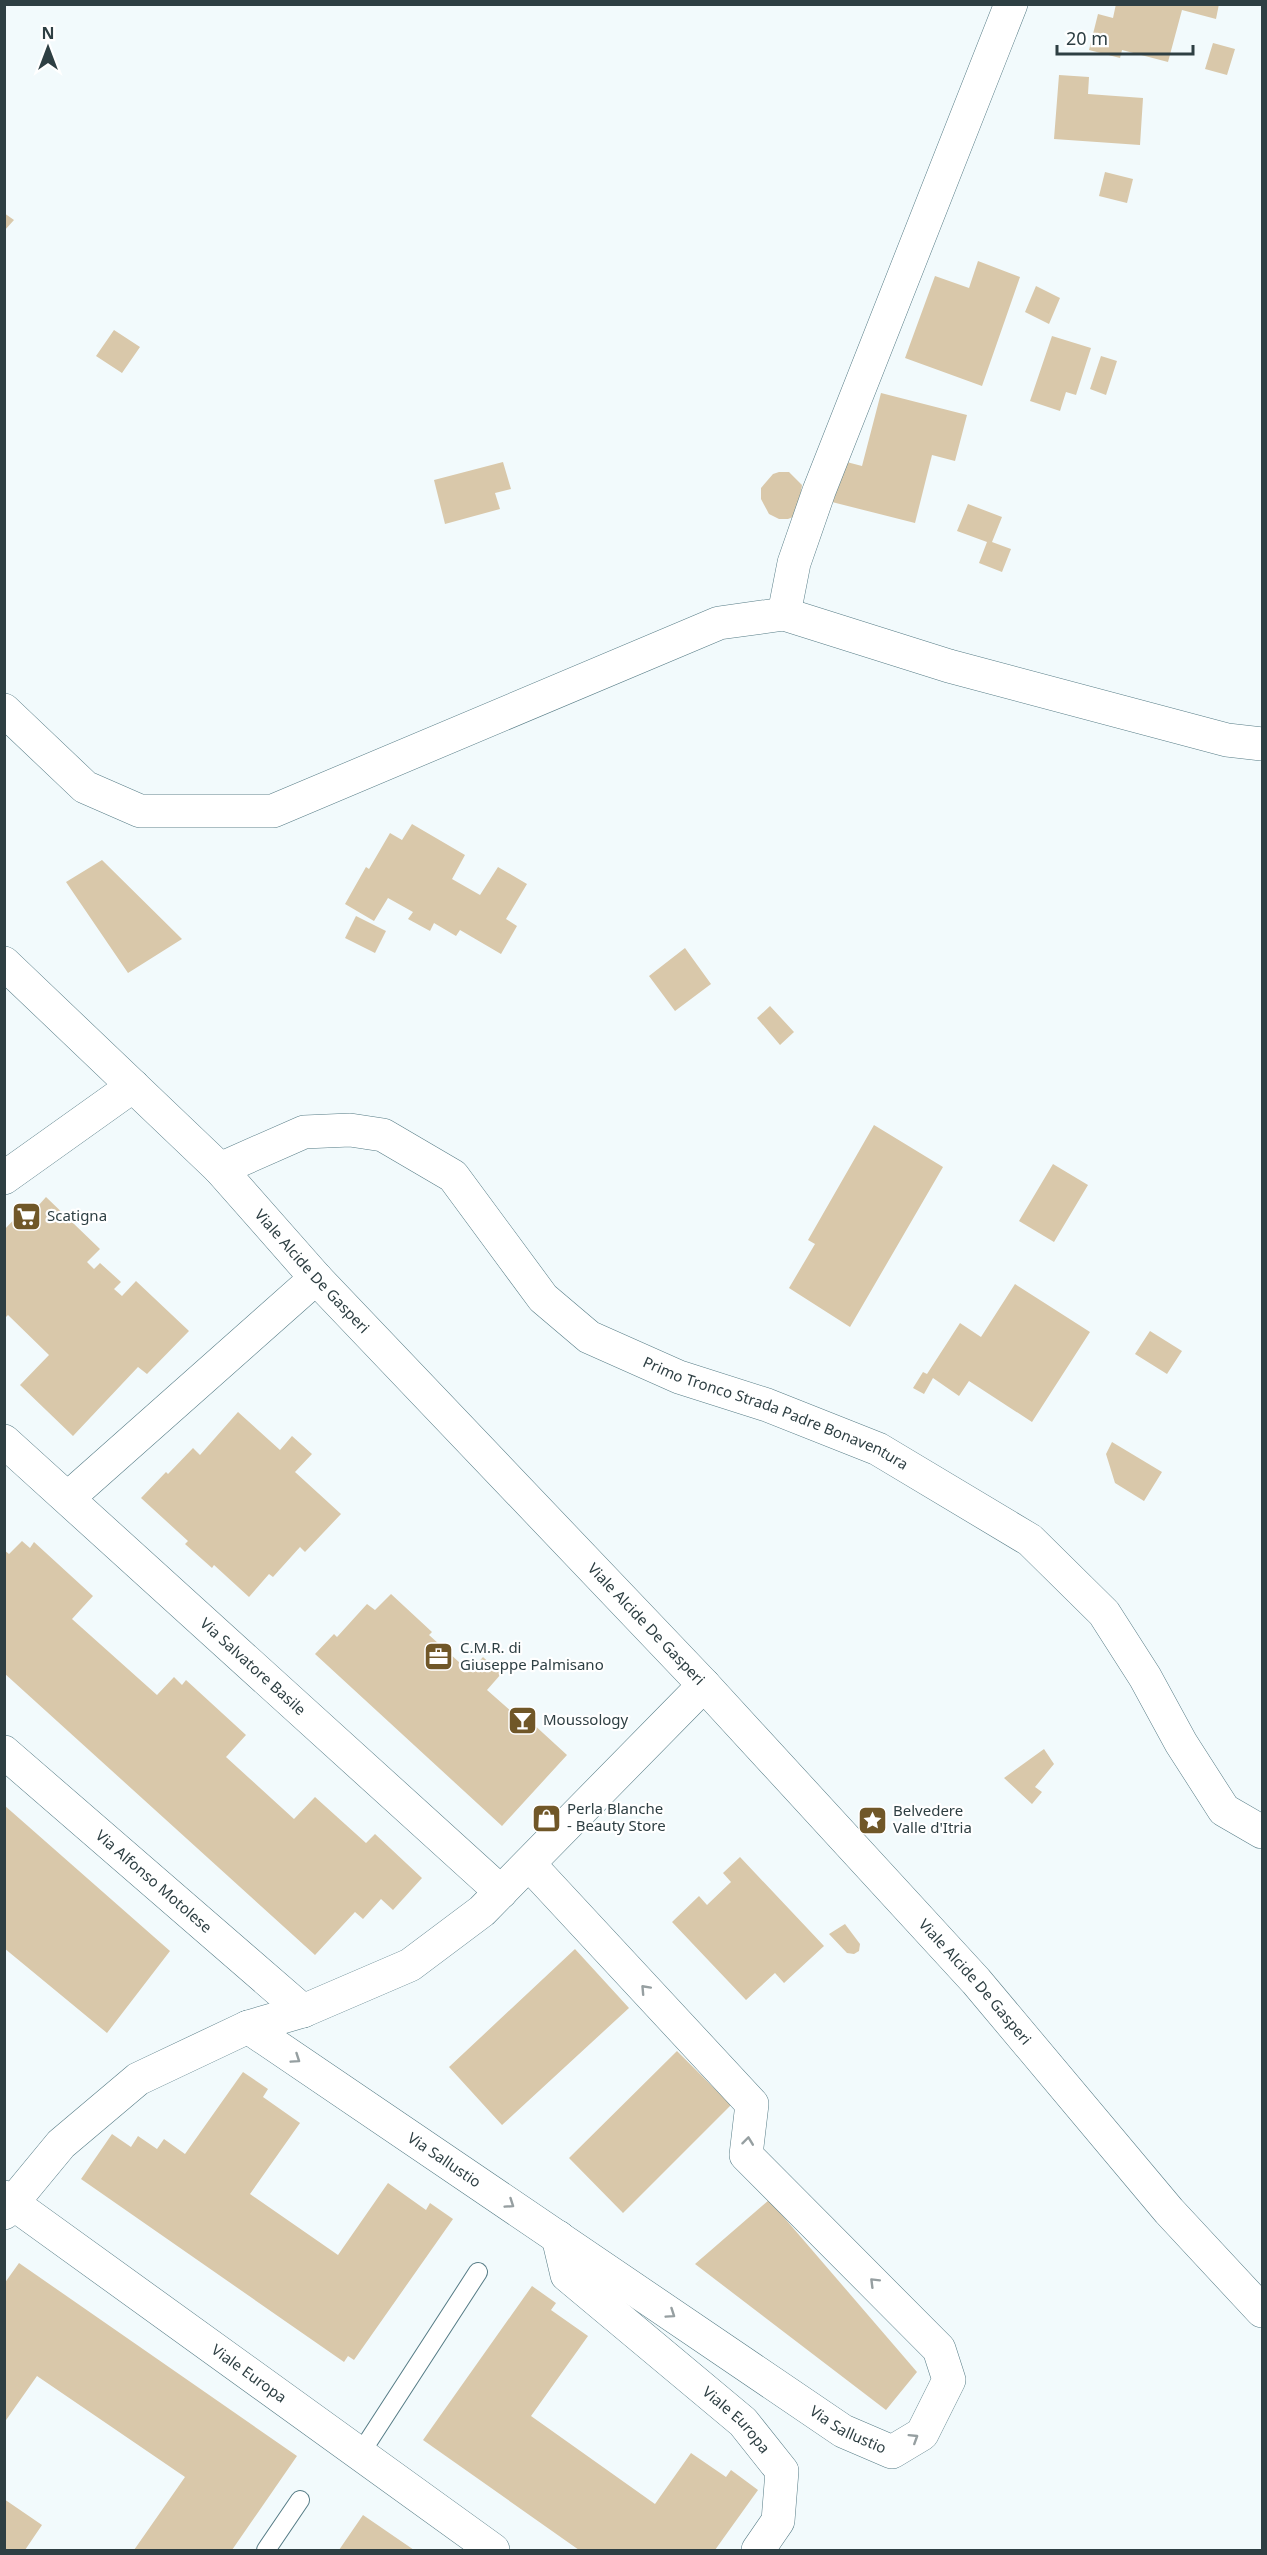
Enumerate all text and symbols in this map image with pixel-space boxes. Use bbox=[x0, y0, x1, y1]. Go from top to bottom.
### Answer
north arrow bbox=[18, 18, 78, 78]
scale bar bbox=[1057, 18, 1194, 56]
text: N bbox=[41, 22, 55, 44]
text: 20 m bbox=[1066, 26, 1108, 50]
supermarket icon: Scatigna bbox=[10, 1200, 42, 1232]
street label: Viale Alcide De Gasperi bbox=[251, 1204, 374, 1337]
place label: Scatigna bbox=[47, 1205, 107, 1225]
street label: Primo Tronco Strada Padre Bonaventura bbox=[640, 1351, 912, 1474]
street label: Viale Alcide De Gasperi bbox=[584, 1558, 710, 1689]
street label: Via Salvatore Basile bbox=[196, 1613, 311, 1719]
place label: C.M.R. di Giuseppe Palmisano bbox=[460, 1637, 604, 1674]
office icon: C.M.R. di Giuseppe Palmisano bbox=[423, 1641, 455, 1673]
bar icon: Moussology bbox=[506, 1704, 538, 1736]
place label: Moussology bbox=[543, 1709, 629, 1729]
place label: Perla Blanche - Beauty Store bbox=[567, 1798, 666, 1835]
place label: Belvedere Valle d'Itria bbox=[893, 1800, 972, 1837]
shop icon: Perla Blanche - Beauty Store bbox=[530, 1802, 562, 1834]
place icon: Belvedere Valle d'Itria bbox=[856, 1804, 888, 1836]
street label: Via Alfonso Motolese bbox=[92, 1825, 217, 1937]
street label: Viale Alcide De Gasperi bbox=[915, 1914, 1036, 2049]
one-way arrow bbox=[641, 1985, 652, 1995]
one-way arrow bbox=[290, 2052, 301, 2063]
street label: Via Sallustio bbox=[404, 2127, 485, 2191]
one-way arrow bbox=[741, 2137, 753, 2146]
one-way arrow bbox=[503, 2197, 514, 2208]
one-way arrow bbox=[871, 2279, 882, 2290]
one-way arrow bbox=[664, 2307, 675, 2318]
street label: Viale Europa bbox=[208, 2339, 291, 2407]
street label: Viale Europa bbox=[699, 2381, 775, 2457]
street label: Via Sallustio bbox=[806, 2400, 890, 2457]
one-way arrow bbox=[908, 2434, 918, 2446]

